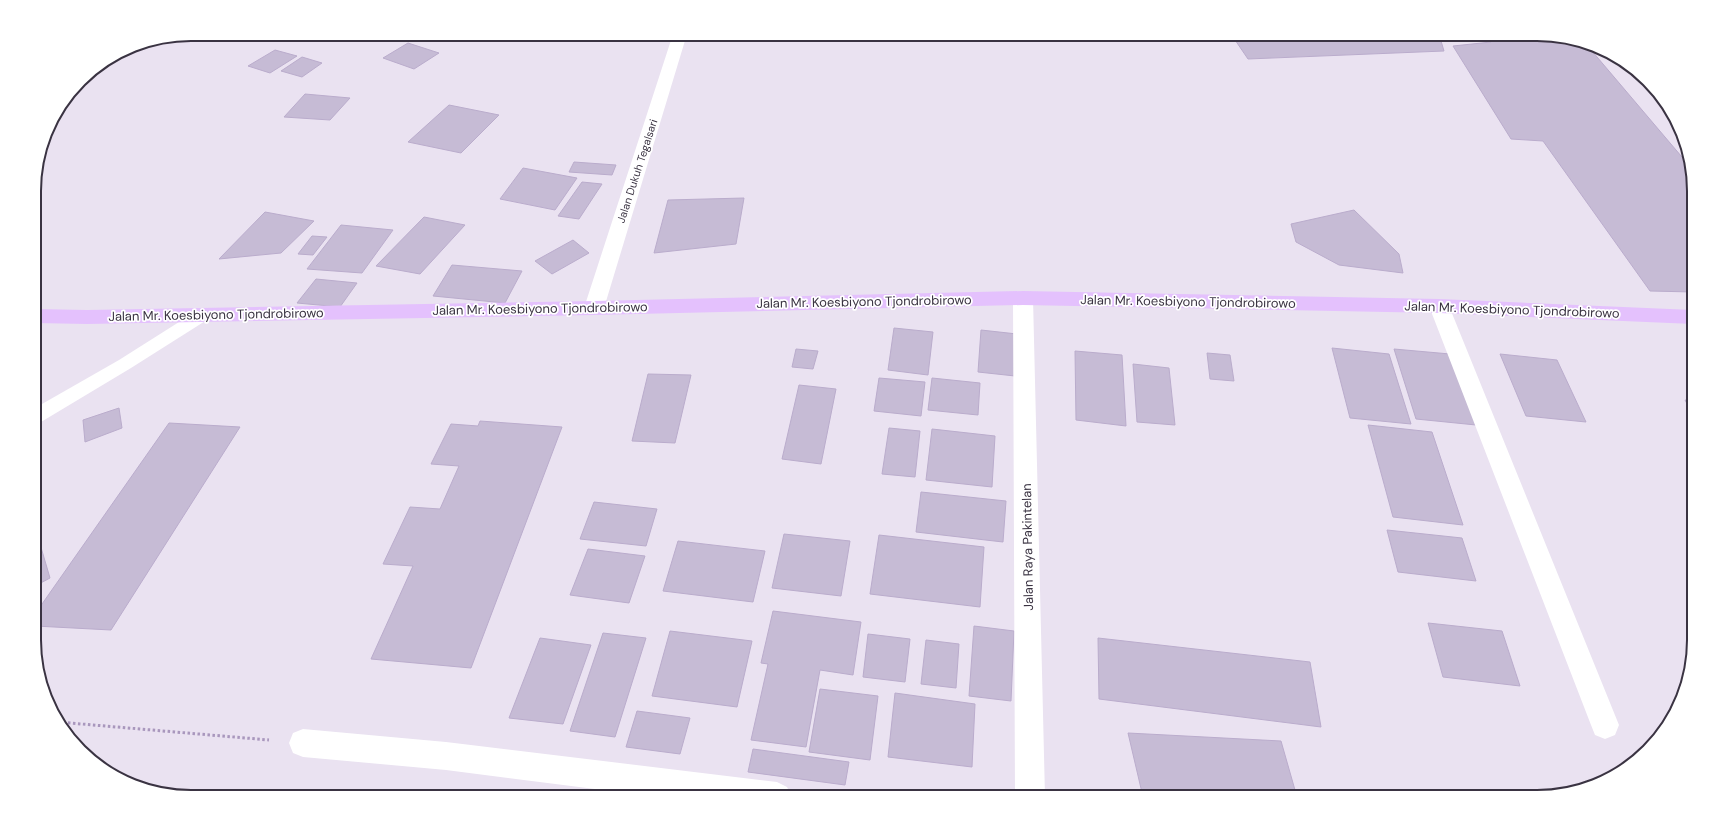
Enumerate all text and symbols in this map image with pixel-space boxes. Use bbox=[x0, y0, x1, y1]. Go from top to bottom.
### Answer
street label: Jalan Dukuh Tegalsari bbox=[614, 117, 660, 225]
street label: Jalan Mr. Koesbiyono Tjondrobirowo bbox=[756, 291, 972, 312]
street label: Jalan Mr. Koesbiyono Tjondrobirowo bbox=[1080, 291, 1296, 312]
street label: Jalan Mr. Koesbiyono Tjondrobirowo bbox=[1404, 297, 1620, 322]
street label: Jalan Mr. Koesbiyono Tjondrobirowo bbox=[432, 298, 648, 319]
street label: Jalan Mr. Koesbiyono Tjondrobirowo bbox=[108, 304, 324, 325]
street label: Jalan Raya Pakintelan bbox=[1018, 483, 1037, 611]

